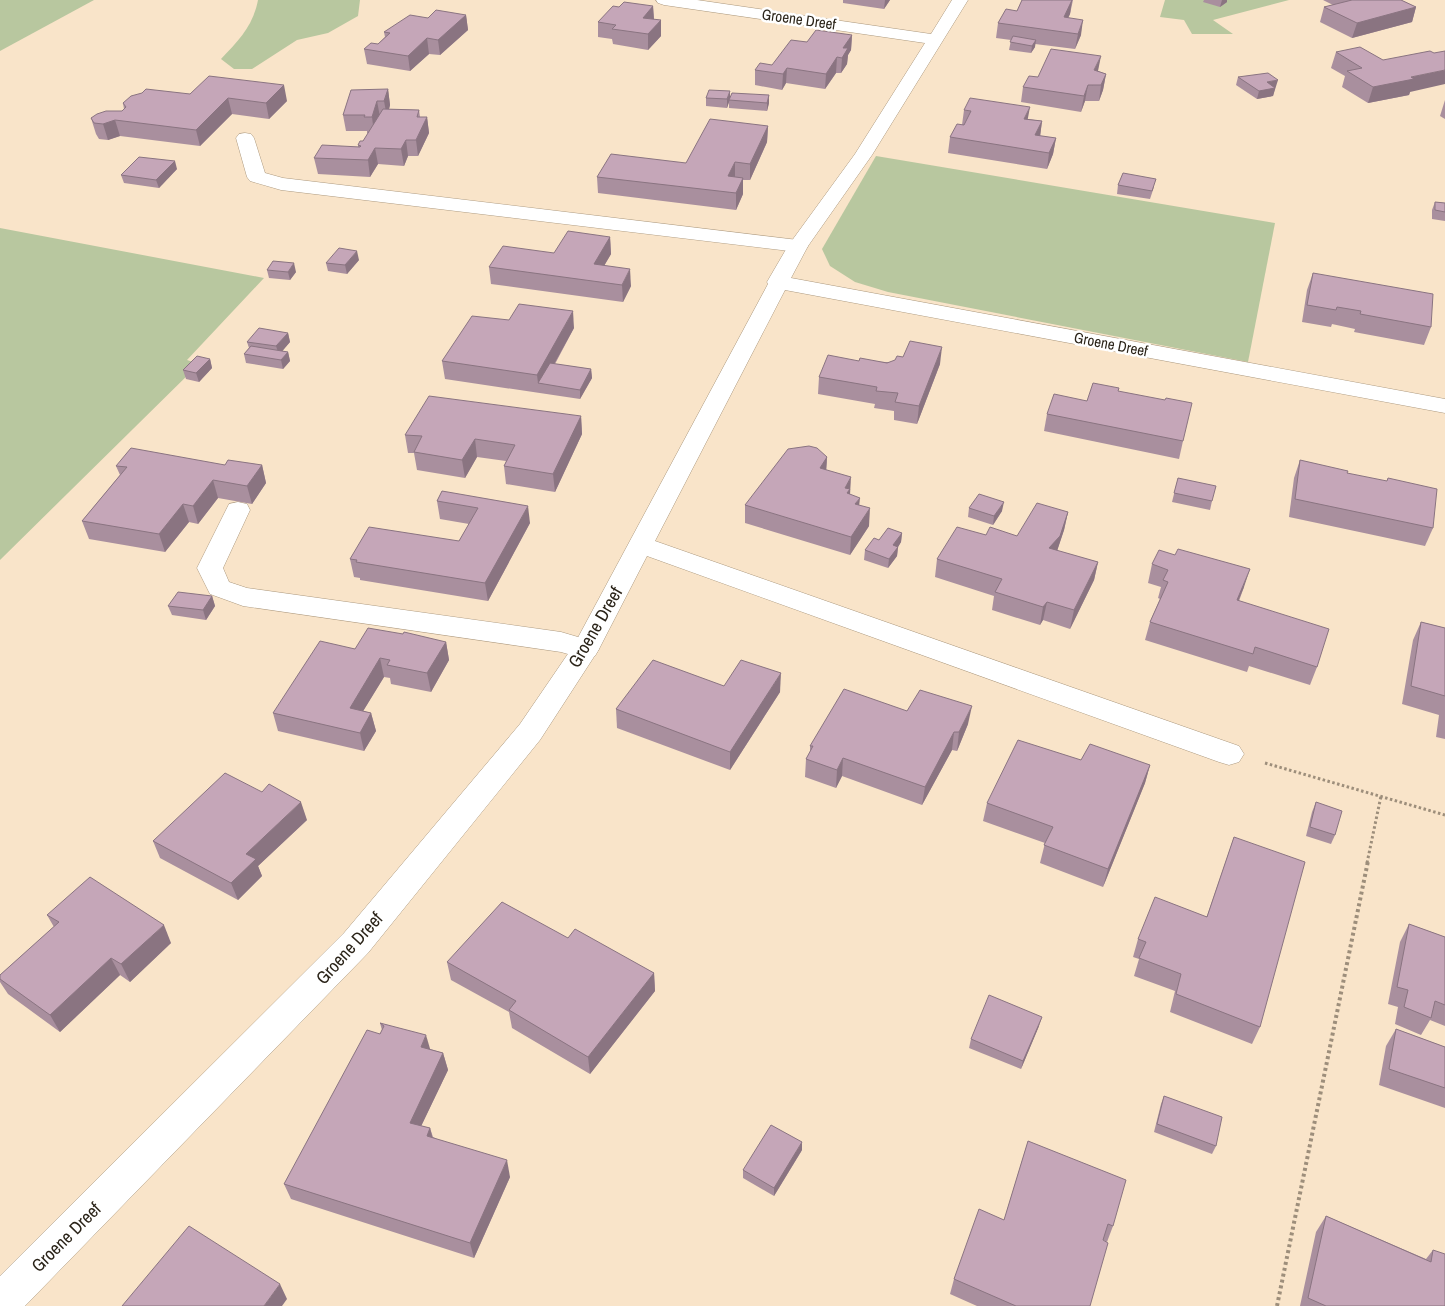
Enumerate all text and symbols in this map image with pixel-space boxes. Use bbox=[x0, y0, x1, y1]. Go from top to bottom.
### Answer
street label: Groene Dreef bbox=[761, 3, 838, 35]
street label: Groene Dreef bbox=[1072, 327, 1150, 362]
street label: Groene Dreef bbox=[562, 581, 629, 672]
street label: Groene Dreef bbox=[310, 906, 389, 990]
street label: Groene Dreef bbox=[26, 1196, 107, 1277]

